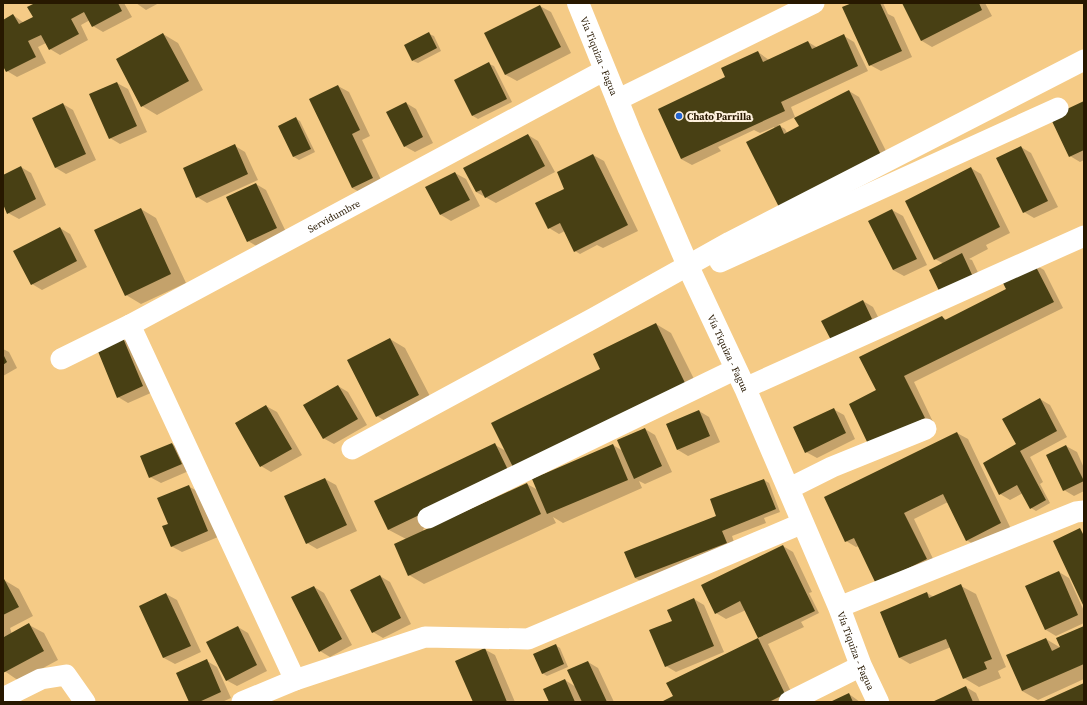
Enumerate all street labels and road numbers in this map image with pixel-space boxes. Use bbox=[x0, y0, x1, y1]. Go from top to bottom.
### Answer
street label: Vía Tiquiza - Fagua bbox=[577, 15, 621, 98]
street label: Servidumbre bbox=[305, 197, 362, 236]
street label: Vía Tiquiza - Fagua bbox=[704, 312, 752, 395]
street label: Vía Tiquiza - Fagua bbox=[834, 609, 878, 693]

